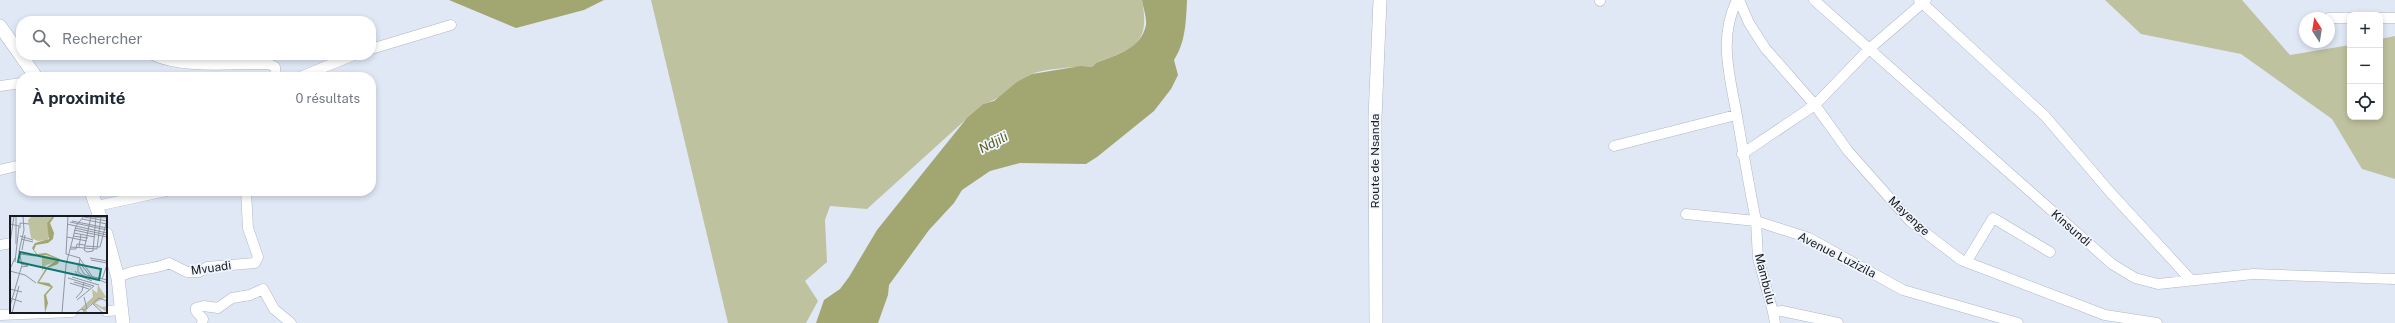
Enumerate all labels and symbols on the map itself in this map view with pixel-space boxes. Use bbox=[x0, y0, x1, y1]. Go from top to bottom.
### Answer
north arrow bbox=[2299, 12, 2335, 48]
street label: Route de Nsanda bbox=[1368, 114, 1382, 208]
water label: Ndjili bbox=[976, 128, 1011, 156]
street label: Mayenge bbox=[1886, 193, 1933, 239]
street label: Kinsundi bbox=[2048, 207, 2094, 249]
inset map bbox=[10, 216, 107, 313]
street label: Avenue Luzizila bbox=[1796, 229, 1878, 281]
street label: Mambulu bbox=[1752, 252, 1778, 306]
street label: Mvuadi bbox=[190, 258, 232, 278]

